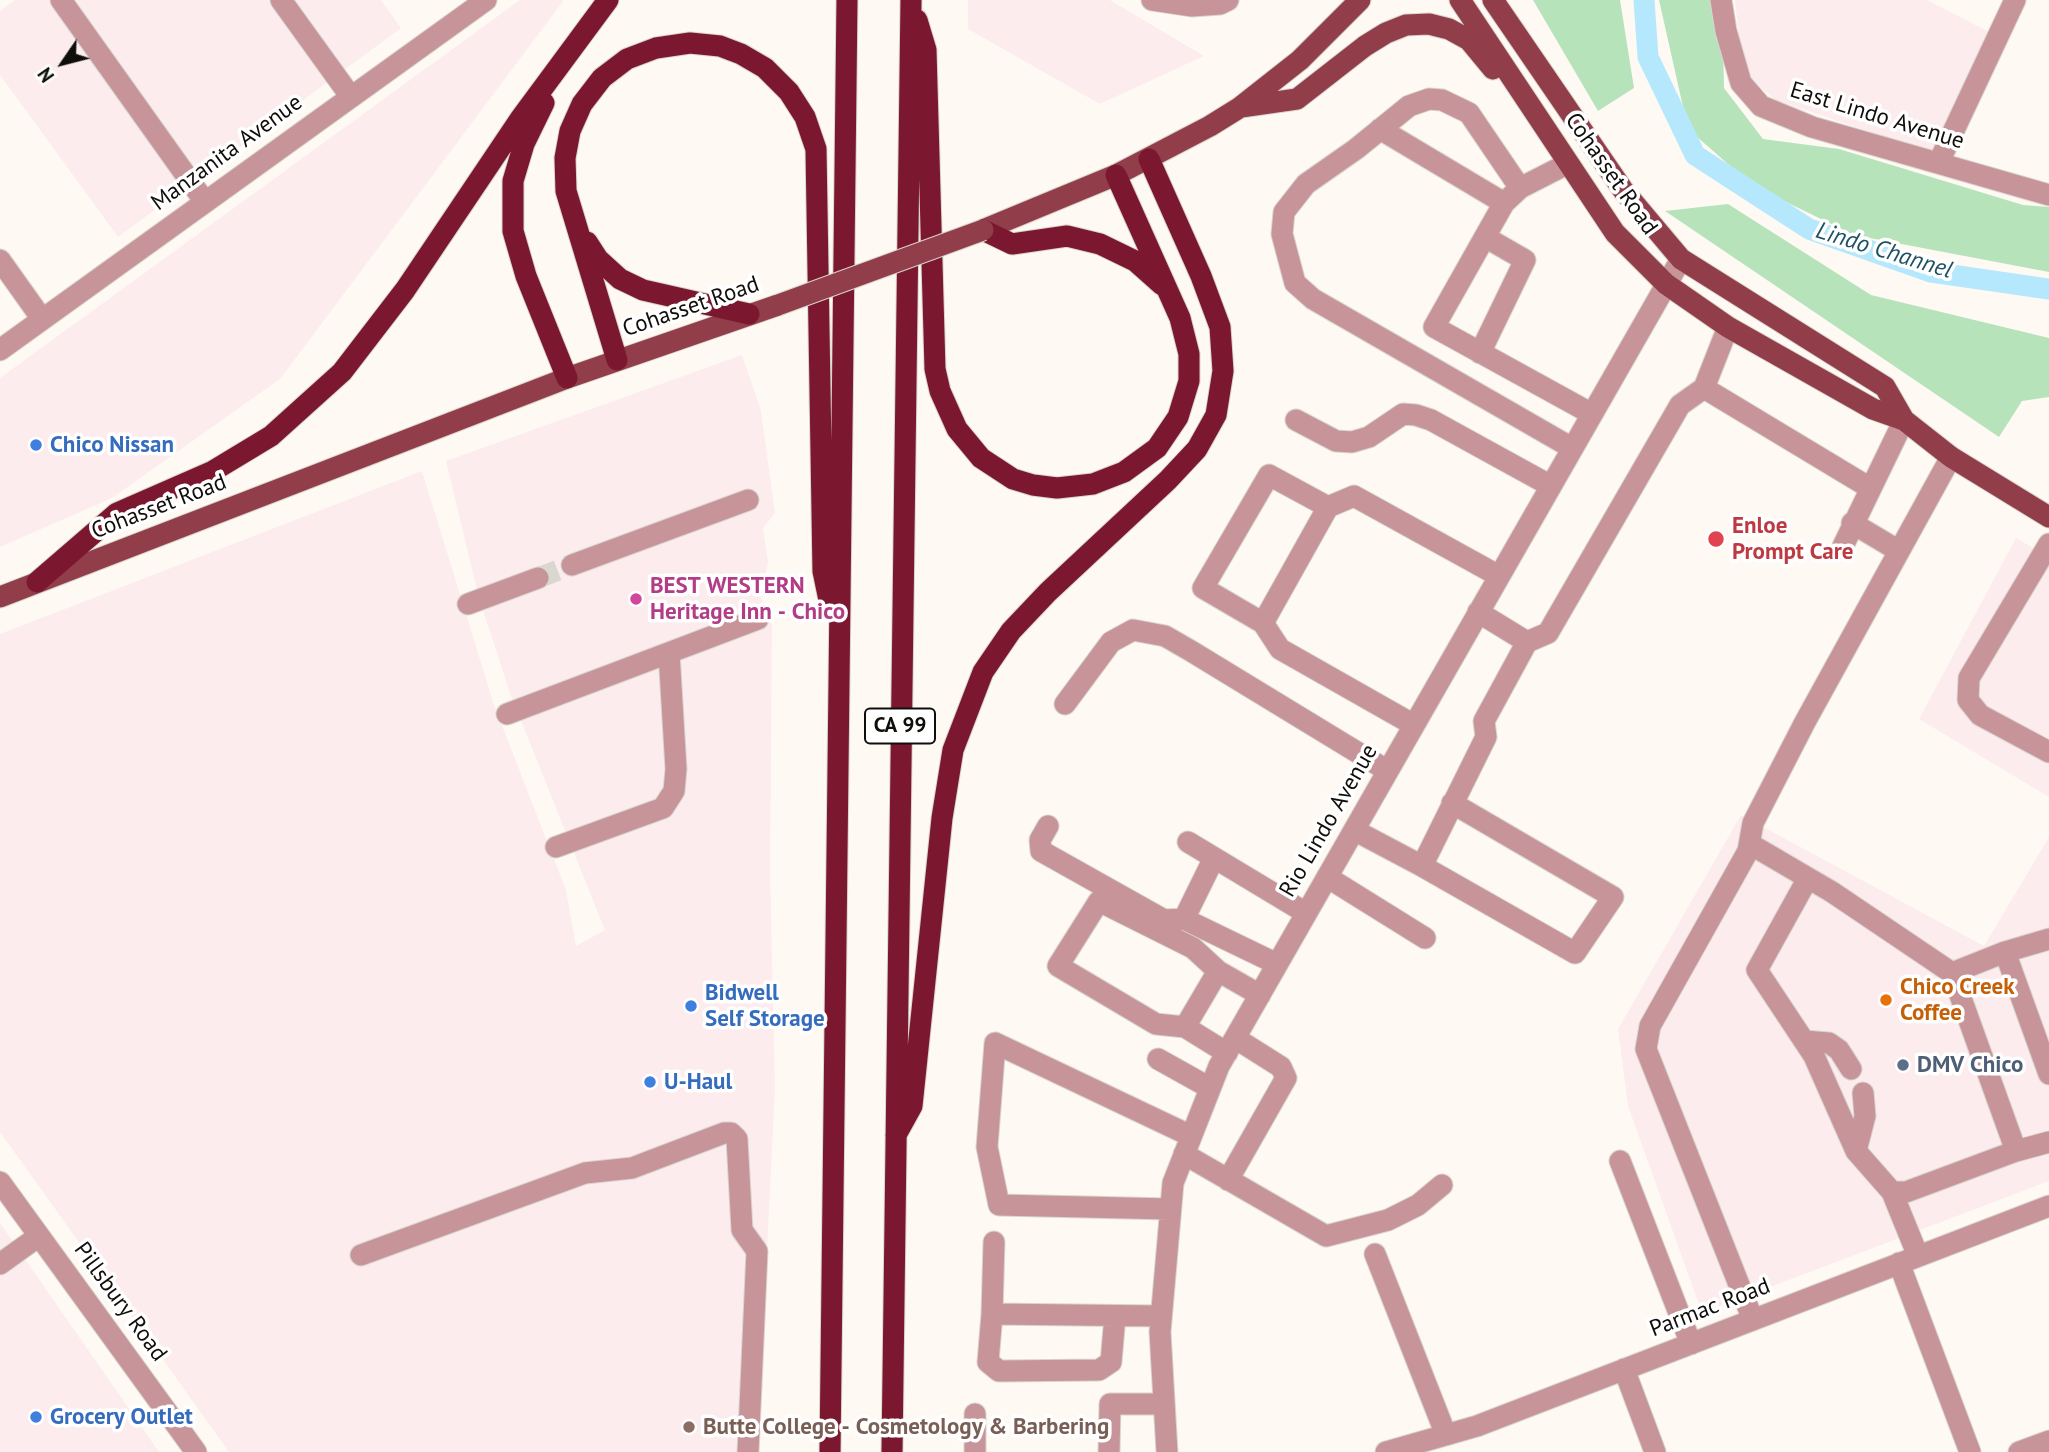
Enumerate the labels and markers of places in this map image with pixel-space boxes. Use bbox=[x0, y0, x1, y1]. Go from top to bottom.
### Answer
place label: Chico Nissan bbox=[50, 431, 174, 459]
marker: Chico Nissan bbox=[28, 437, 44, 453]
place label: Enloe Prompt Care bbox=[1732, 512, 1853, 566]
marker: Enloe Prompt Care bbox=[1706, 529, 1726, 549]
place label: BEST WESTERN Heritage Inn - Chico bbox=[650, 572, 845, 626]
marker: BEST WESTERN Heritage Inn - Chico bbox=[628, 591, 644, 607]
place label: Chico Creek Coffee bbox=[1900, 973, 2015, 1027]
place label: Bidwell Self Storage bbox=[705, 979, 825, 1033]
marker: Chico Creek Coffee bbox=[1878, 992, 1894, 1008]
marker: Bidwell Self Storage bbox=[683, 998, 699, 1014]
place label: DMV Chico bbox=[1917, 1051, 2023, 1079]
marker: DMV Chico bbox=[1895, 1057, 1911, 1073]
place label: U-Haul bbox=[664, 1068, 732, 1096]
marker: U-Haul bbox=[642, 1074, 658, 1090]
place label: Grocery Outlet bbox=[50, 1403, 193, 1431]
marker: Grocery Outlet bbox=[28, 1409, 44, 1425]
place label: Butte College - Cosmetology & Barbering bbox=[703, 1413, 1109, 1441]
marker: Butte College - Cosmetology & Barbering bbox=[681, 1419, 697, 1435]

